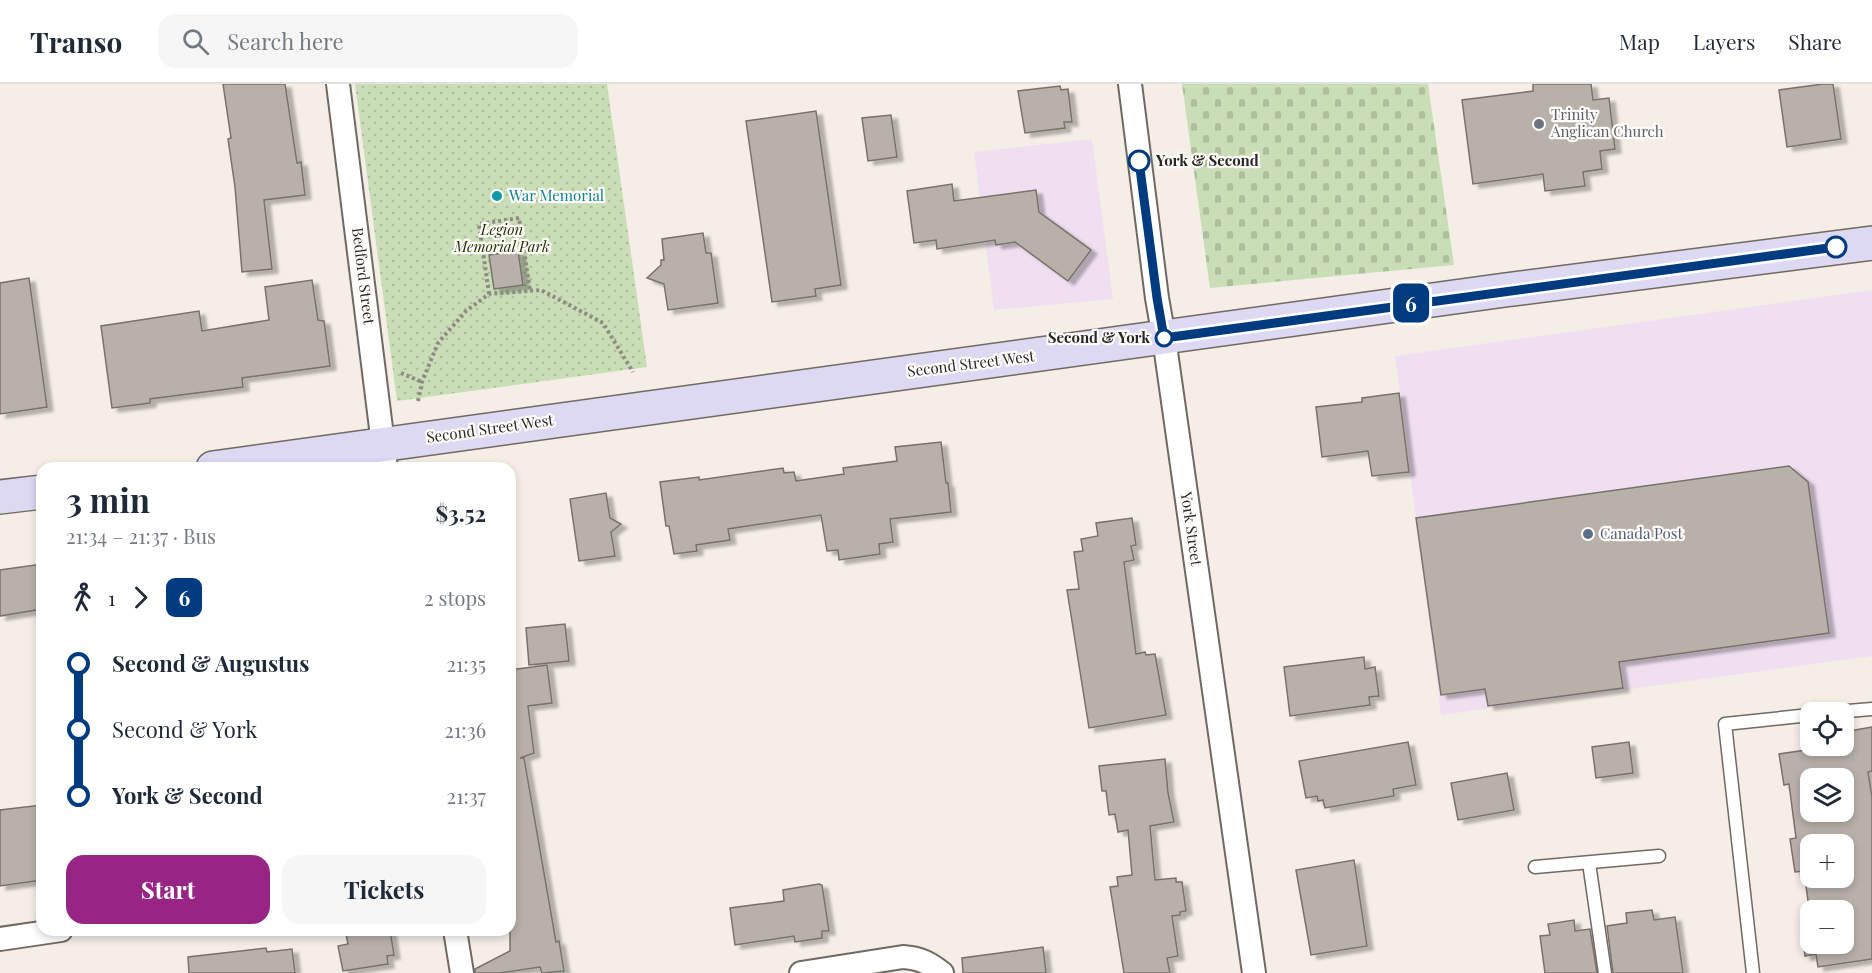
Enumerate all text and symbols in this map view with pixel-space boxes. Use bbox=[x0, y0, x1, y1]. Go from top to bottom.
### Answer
search box bbox=[158, 14, 578, 68]
text: Transo bbox=[30, 23, 122, 60]
icon: search bbox=[179, 25, 212, 58]
text: Search here bbox=[227, 26, 344, 56]
text: Map bbox=[1619, 27, 1660, 55]
text: Layers bbox=[1693, 27, 1755, 55]
text: Share bbox=[1788, 27, 1842, 55]
place label: Trinity Anglican Church bbox=[1550, 104, 1664, 141]
marker: Trinity Anglican Church bbox=[1532, 117, 1546, 131]
marker: York & Second bbox=[1128, 150, 1150, 172]
place label: York & Second bbox=[1155, 150, 1259, 170]
place label: War Memorial bbox=[508, 185, 604, 205]
marker: War Memorial bbox=[490, 189, 504, 203]
park label: Legion Memorial Park bbox=[453, 219, 550, 256]
street label: Bedford Street bbox=[348, 226, 380, 326]
unlabelled marker bbox=[1825, 236, 1847, 258]
line badge: 6 bbox=[1392, 284, 1430, 322]
text: 6 bbox=[1405, 289, 1417, 317]
place label: Second & York bbox=[1048, 327, 1150, 347]
marker: Second & York bbox=[1155, 329, 1173, 347]
street label: Second Street West bbox=[906, 345, 1036, 381]
street label: Second Street West bbox=[425, 409, 555, 447]
text: 3 min bbox=[66, 477, 150, 521]
street label: York Street bbox=[1177, 490, 1207, 568]
text: $3.52 bbox=[435, 498, 486, 528]
text: 21:34 – 21:37 · Bus bbox=[66, 522, 216, 549]
place label: Canada Post bbox=[1600, 523, 1683, 543]
marker: Canada Post bbox=[1581, 527, 1595, 541]
icon: walk bbox=[66, 581, 99, 614]
icon: forward bbox=[124, 581, 157, 614]
text: 6 bbox=[178, 583, 190, 611]
text: 1 bbox=[108, 584, 115, 611]
text: 2 stops bbox=[424, 584, 486, 611]
text: Second & Augustus bbox=[112, 648, 309, 678]
text: 21:35 bbox=[446, 650, 486, 677]
map controls bbox=[1800, 702, 1854, 954]
button: locate bbox=[1800, 702, 1854, 756]
text: Second & York bbox=[112, 714, 257, 744]
text: 21:36 bbox=[444, 716, 486, 743]
button: layers bbox=[1800, 768, 1854, 822]
text: York & Second bbox=[112, 780, 263, 810]
text: 21:37 bbox=[447, 782, 486, 809]
button: + bbox=[1800, 834, 1854, 888]
button: Start bbox=[66, 855, 270, 924]
button: Tickets bbox=[282, 855, 486, 924]
button: − bbox=[1800, 900, 1854, 954]

